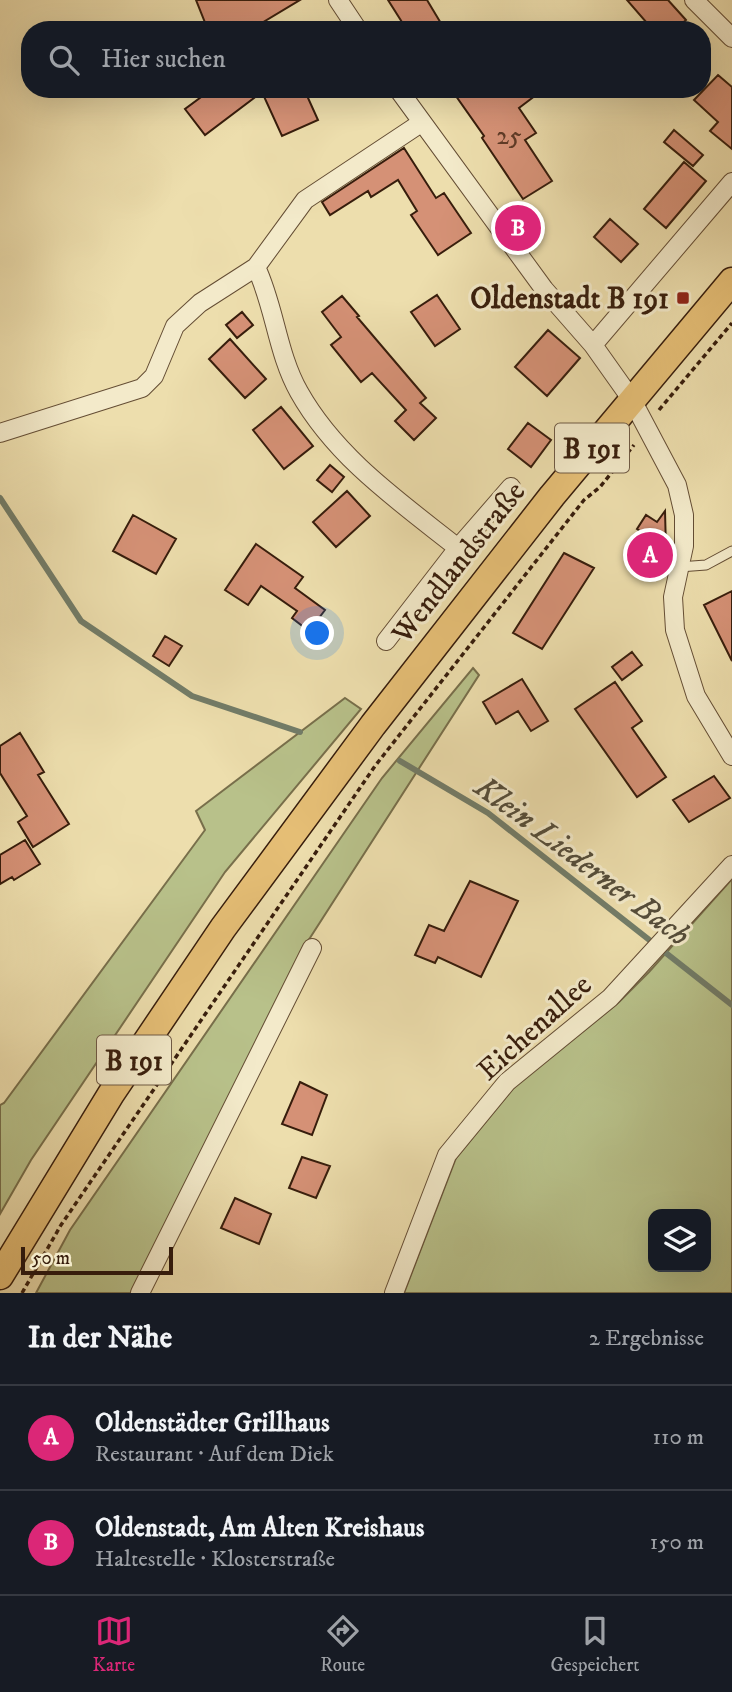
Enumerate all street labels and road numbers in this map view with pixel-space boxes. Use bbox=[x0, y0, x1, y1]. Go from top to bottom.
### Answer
road number: B 191 bbox=[555, 424, 629, 472]
street label: Wendlandstraße bbox=[384, 475, 534, 652]
street label: Eichenallee bbox=[470, 967, 600, 1089]
road number: B 191 bbox=[97, 1036, 171, 1084]

